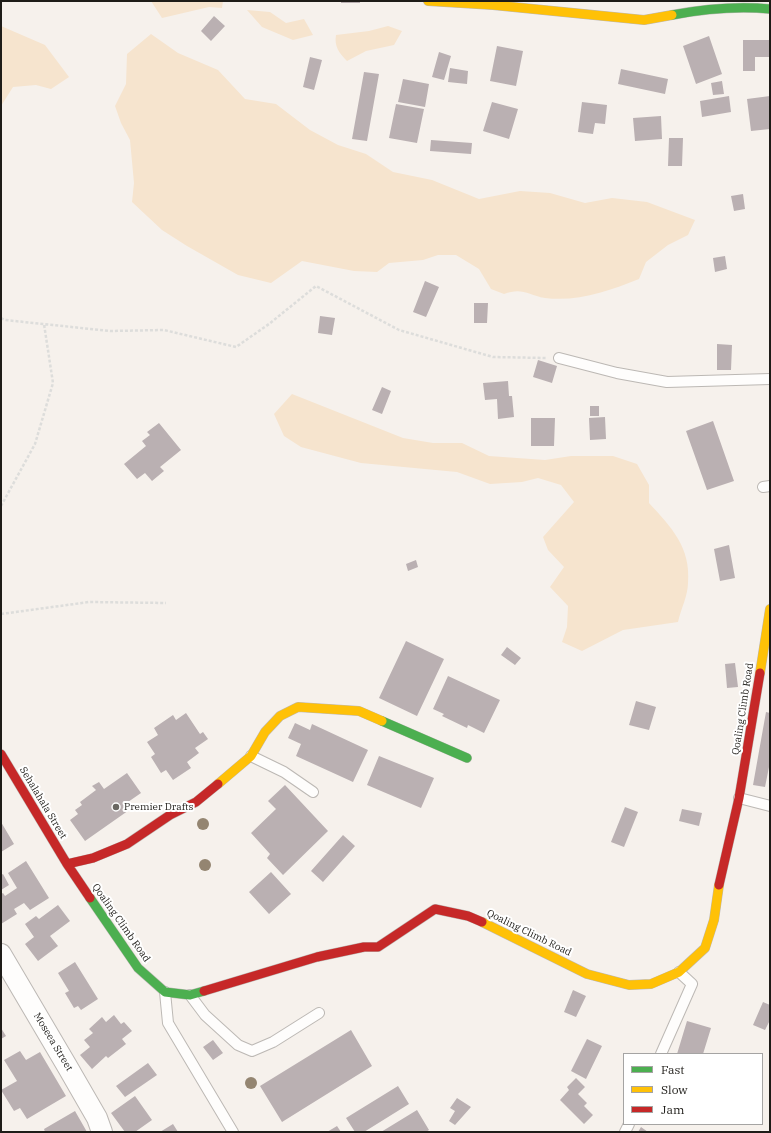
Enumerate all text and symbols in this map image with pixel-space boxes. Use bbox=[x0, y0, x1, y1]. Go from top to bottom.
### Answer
street label: Qoaling Climb Road bbox=[730, 662, 756, 756]
street label: Sehalahala Street bbox=[17, 765, 69, 841]
place label: Premier Drafts bbox=[124, 801, 193, 813]
marker: Premier Drafts bbox=[111, 802, 121, 812]
street label: Qoaling Climb Road bbox=[89, 881, 153, 965]
street label: Qoaling Climb Road bbox=[485, 907, 573, 959]
street label: Moseea Street bbox=[31, 1011, 75, 1073]
legend bbox=[623, 1053, 763, 1125]
text: Fast bbox=[661, 1062, 685, 1077]
text: Slow bbox=[661, 1082, 688, 1097]
text: Jam bbox=[661, 1102, 684, 1117]

